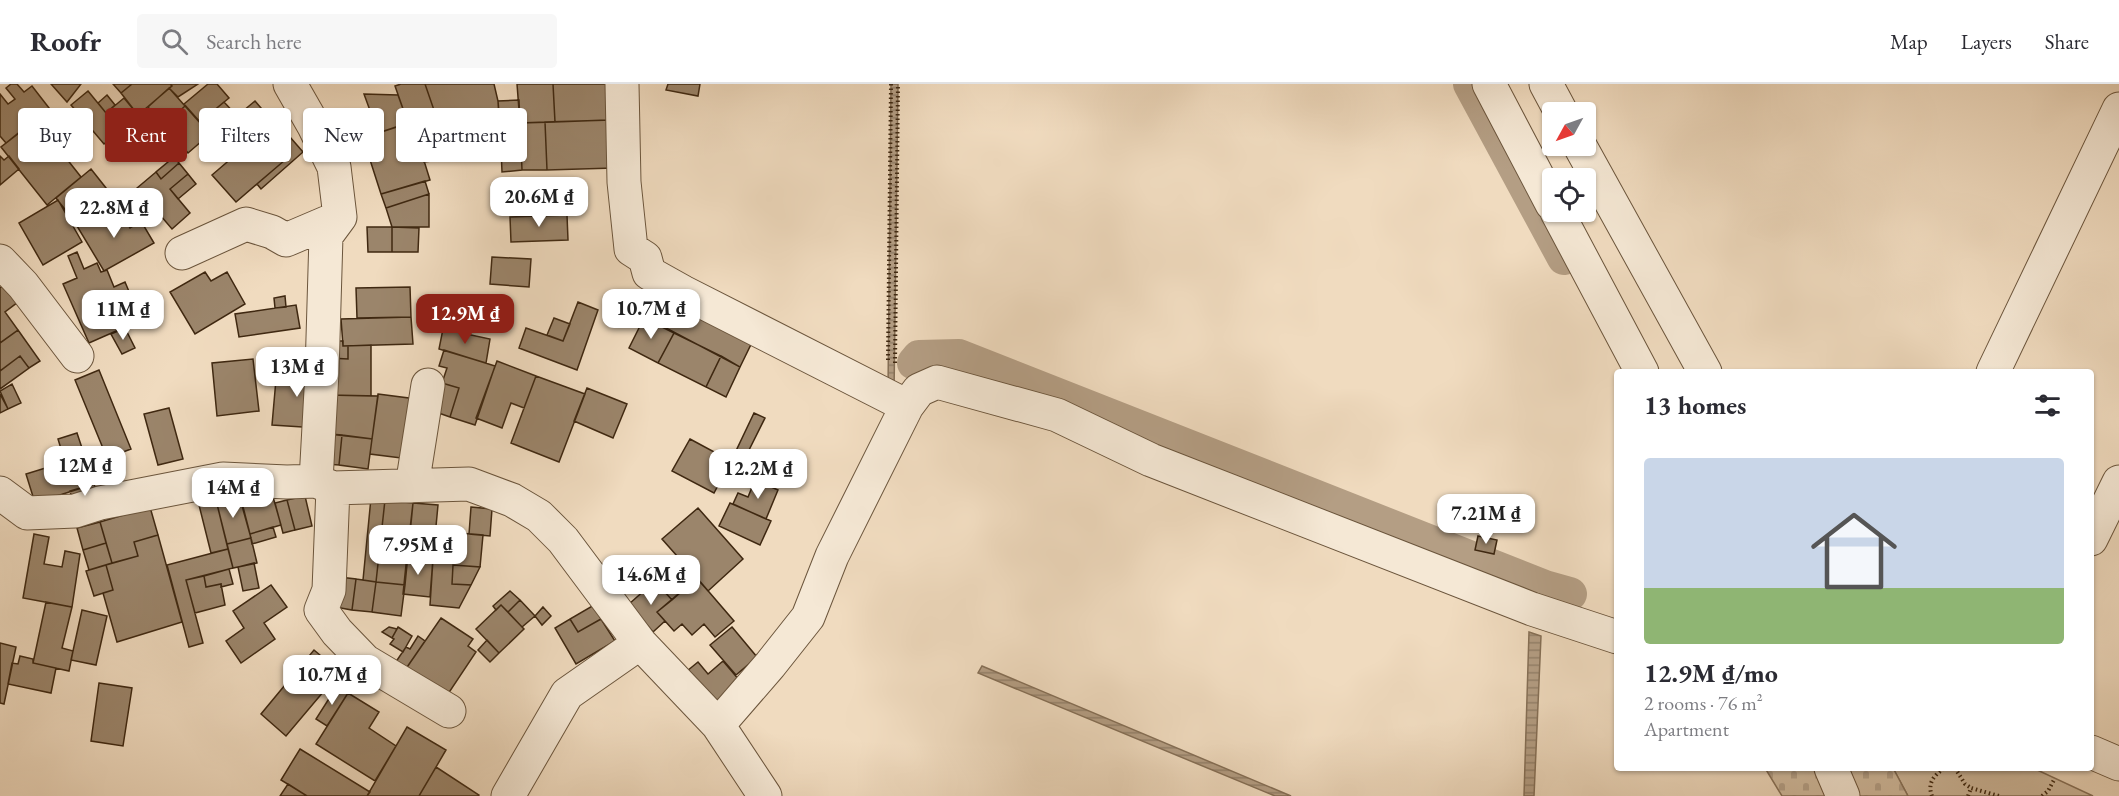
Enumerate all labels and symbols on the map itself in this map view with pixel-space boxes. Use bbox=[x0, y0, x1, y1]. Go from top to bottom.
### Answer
north arrow bbox=[1542, 102, 1596, 156]
pin: 20.6M ₫ bbox=[484, 177, 594, 228]
pin: 22.8M ₫ bbox=[59, 188, 169, 239]
pin: 10.7M ₫ bbox=[596, 289, 706, 340]
pin: 11M ₫ bbox=[81, 290, 165, 341]
pin: 12.9M ₫ bbox=[410, 294, 520, 345]
pin: 13M ₫ bbox=[255, 347, 339, 398]
pin: 12M ₫ bbox=[43, 446, 127, 497]
pin: 12.2M ₫ bbox=[703, 449, 813, 500]
pin: 14M ₫ bbox=[191, 468, 275, 519]
pin: 7.21M ₫ bbox=[1431, 494, 1541, 545]
pin: 7.95M ₫ bbox=[363, 525, 473, 576]
pin: 14.6M ₫ bbox=[596, 555, 706, 606]
pin: 10.7M ₫ bbox=[277, 655, 387, 706]

